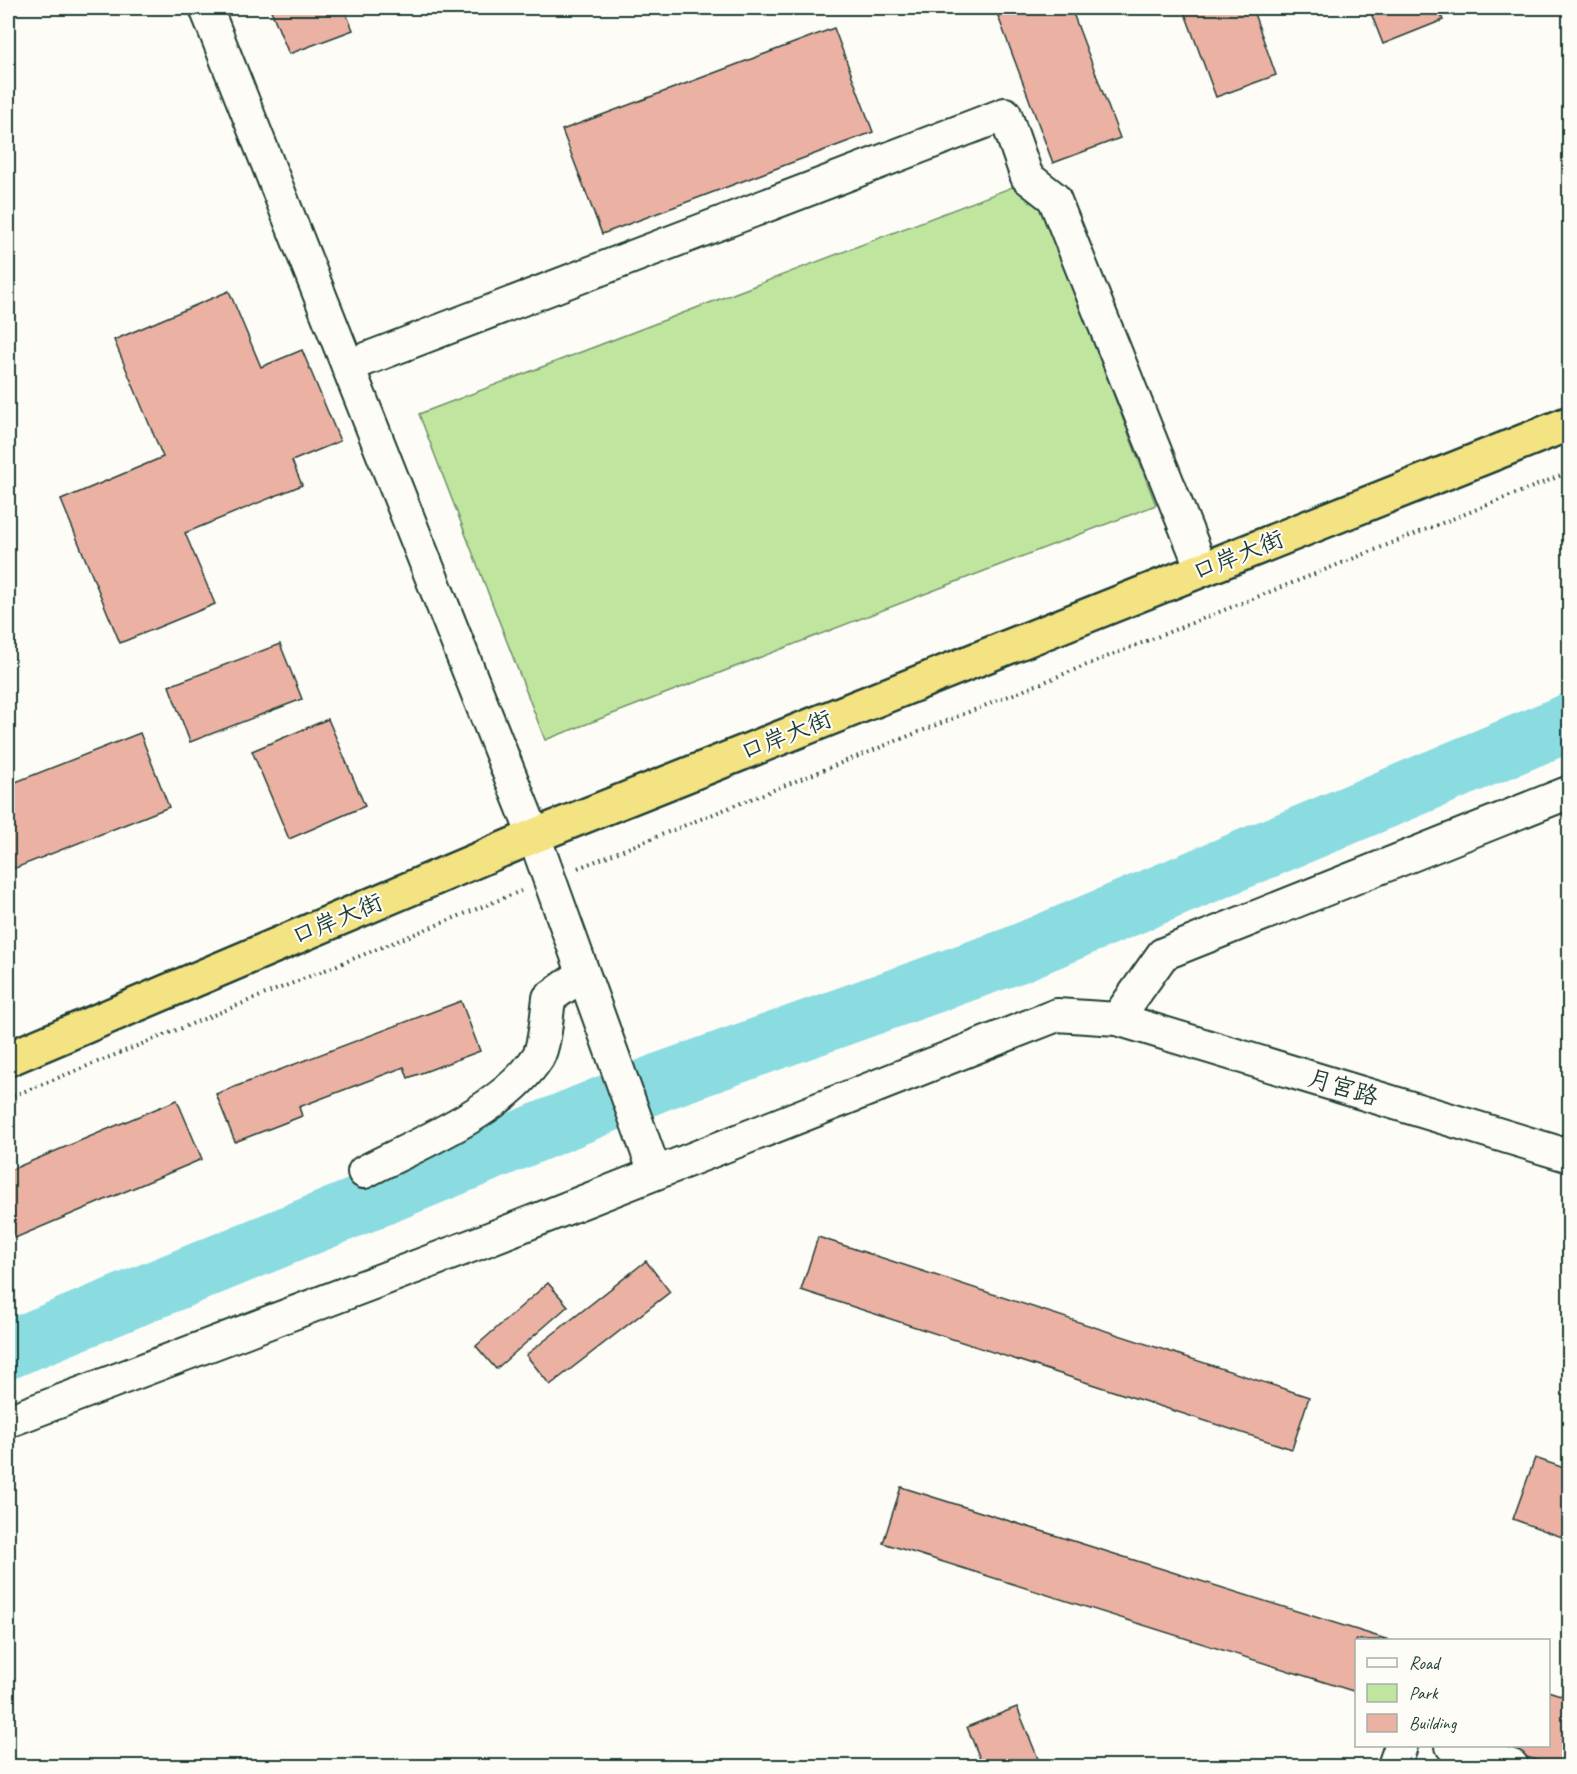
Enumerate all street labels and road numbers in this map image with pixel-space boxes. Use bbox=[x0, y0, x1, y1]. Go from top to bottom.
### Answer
street label: 口岸大街 bbox=[1188, 523, 1288, 587]
street label: 口岸大街 bbox=[736, 703, 836, 767]
street label: 口岸大街 bbox=[287, 886, 387, 952]
street label: 月宫路 bbox=[1304, 1062, 1382, 1112]

